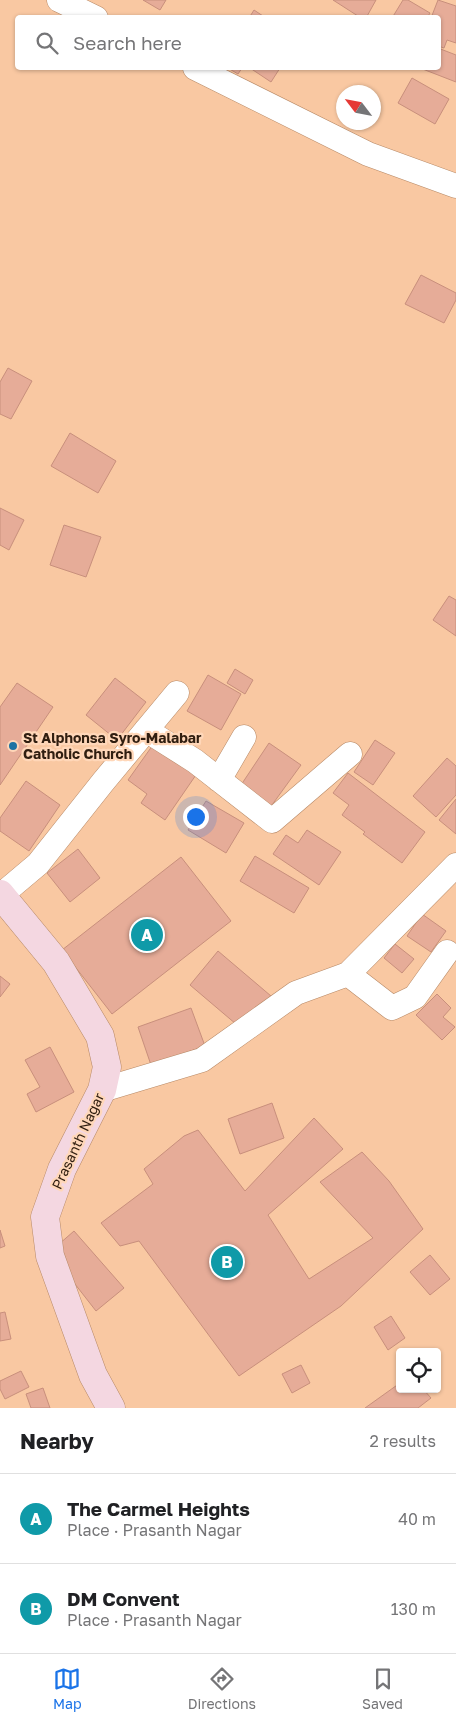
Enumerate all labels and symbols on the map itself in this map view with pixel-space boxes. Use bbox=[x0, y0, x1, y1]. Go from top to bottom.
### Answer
north arrow bbox=[336, 85, 381, 130]
place label: St Alphonsa Syro-Malabar Catholic Church bbox=[23, 729, 202, 762]
marker: St Alphonsa Syro-Malabar Catholic Church bbox=[7, 740, 19, 752]
your location bbox=[183, 804, 209, 830]
pin: A bbox=[131, 916, 163, 954]
street label: Prasanth Nagar bbox=[48, 1089, 108, 1192]
pin: B bbox=[211, 1243, 243, 1281]

